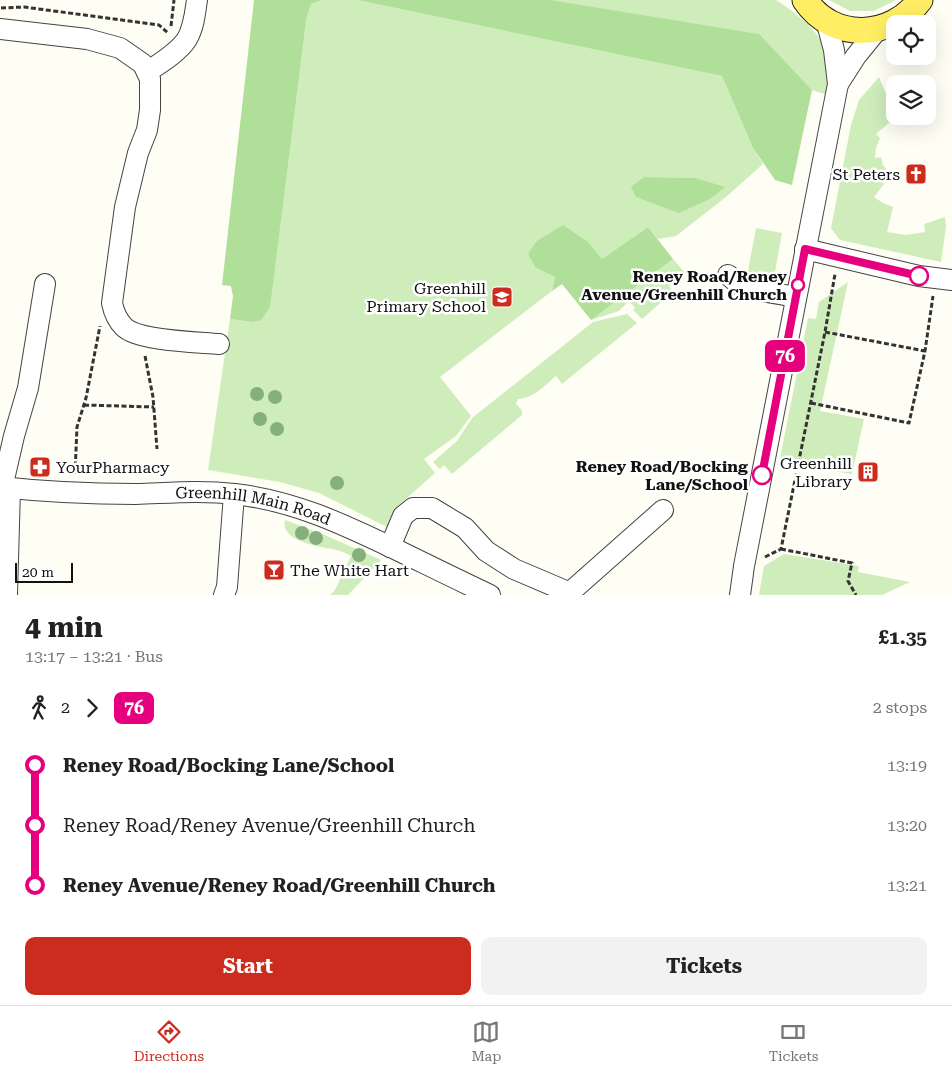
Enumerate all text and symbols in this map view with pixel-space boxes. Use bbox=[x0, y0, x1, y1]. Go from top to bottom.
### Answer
map controls bbox=[886, 15, 936, 125]
button: locate bbox=[886, 15, 936, 65]
button: layers bbox=[886, 75, 936, 125]
church icon: St Peters bbox=[904, 162, 928, 186]
place label: St Peters bbox=[833, 165, 900, 184]
unlabelled marker bbox=[909, 266, 929, 286]
place label: Reney Road/Reney Avenue/Greenhill Church bbox=[581, 267, 787, 304]
marker: Reney Road/Reney Avenue/Greenhill Church bbox=[791, 278, 805, 292]
place label: Greenhill Primary School bbox=[366, 279, 486, 316]
school or university icon: Greenhill Primary School bbox=[490, 285, 514, 309]
line badge: 76 bbox=[762, 340, 808, 372]
text: 76 bbox=[775, 345, 795, 366]
place label: Greenhill Library bbox=[780, 454, 853, 491]
pharmacy icon: YourPharmacy bbox=[28, 455, 52, 479]
place label: Reney Road/Bocking Lane/School bbox=[576, 457, 749, 494]
place label: YourPharmacy bbox=[56, 458, 170, 477]
building icon: Greenhill Library bbox=[856, 460, 880, 484]
marker: Reney Road/Bocking Lane/School bbox=[752, 465, 772, 485]
street label: Greenhill Main Road bbox=[175, 483, 334, 529]
bar icon: The White Hart bbox=[262, 558, 286, 582]
scale bar bbox=[15, 560, 72, 583]
place label: The White Hart bbox=[290, 561, 409, 580]
text: 20 m bbox=[22, 564, 54, 580]
text: 4 min bbox=[25, 611, 103, 644]
text: £1.35 bbox=[878, 626, 927, 649]
text: 13:17 – 13:21 · Bus bbox=[25, 647, 163, 666]
icon: walk bbox=[25, 694, 53, 722]
icon: forward bbox=[78, 694, 106, 722]
text: 76 bbox=[124, 697, 144, 718]
text: 2 bbox=[61, 698, 70, 717]
text: 2 stops bbox=[873, 698, 927, 717]
text: Reney Road/Bocking Lane/School bbox=[63, 754, 394, 777]
text: 13:19 bbox=[887, 756, 927, 775]
text: Reney Road/Reney Avenue/Greenhill Church bbox=[63, 814, 475, 837]
text: 13:20 bbox=[887, 816, 927, 835]
text: Reney Avenue/Reney Road/Greenhill Church bbox=[63, 874, 496, 897]
text: 13:21 bbox=[887, 876, 927, 895]
button: Start bbox=[25, 937, 471, 995]
button: Tickets bbox=[481, 937, 927, 995]
tab: Directions bbox=[134, 1018, 204, 1064]
tab: Map bbox=[471, 1018, 501, 1064]
tab: Tickets bbox=[769, 1018, 818, 1064]

